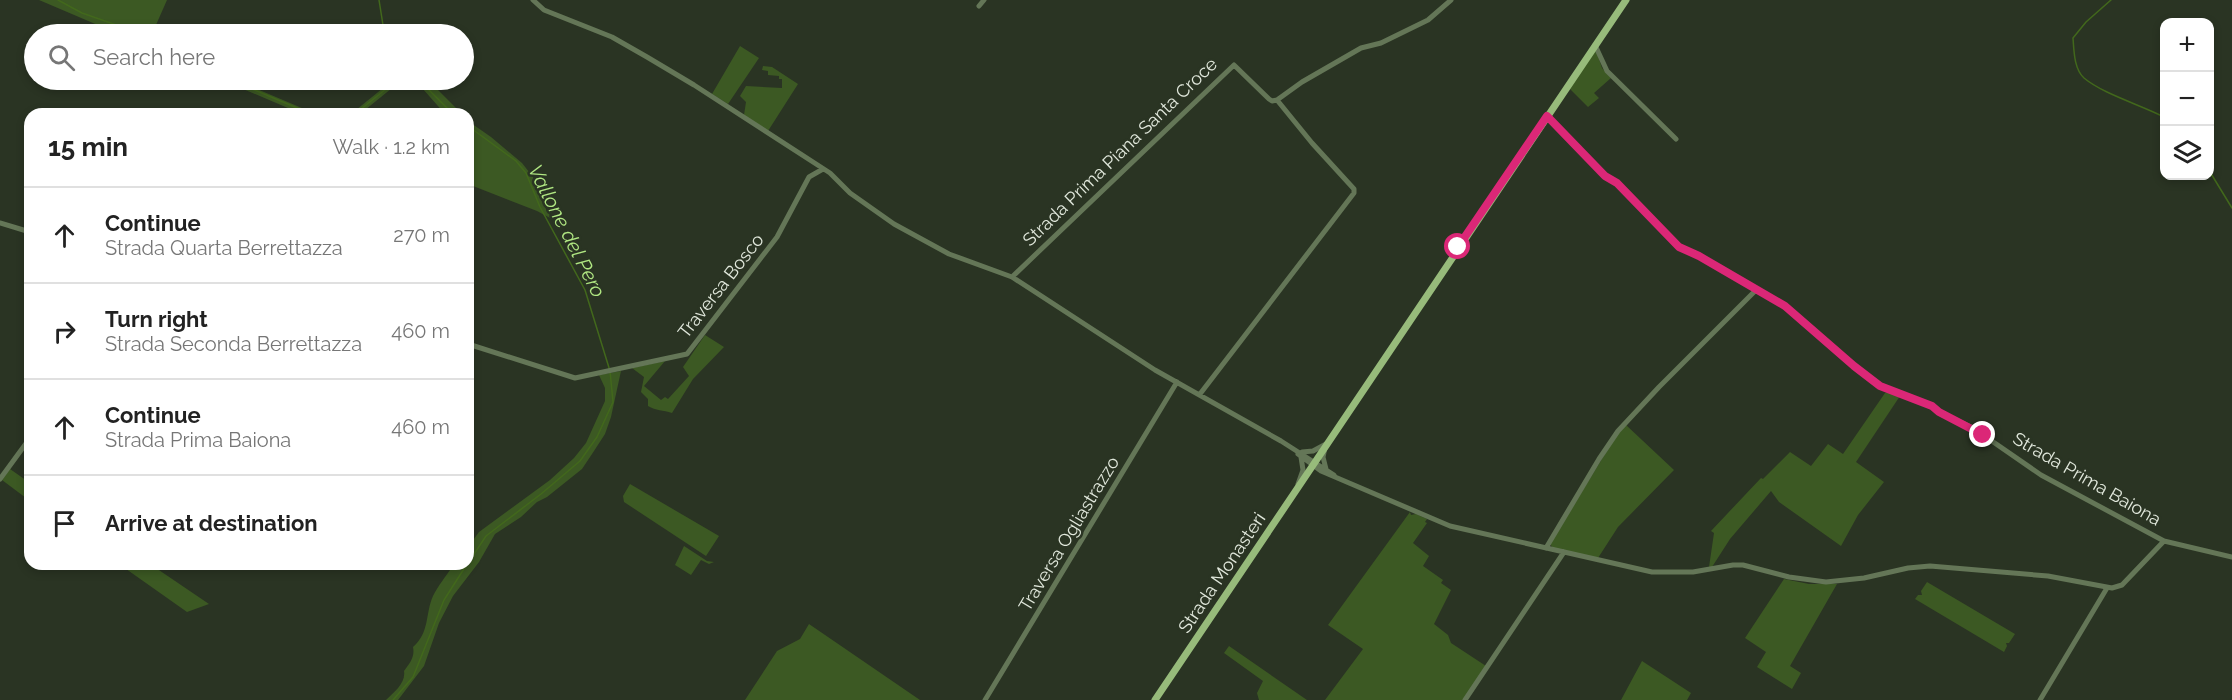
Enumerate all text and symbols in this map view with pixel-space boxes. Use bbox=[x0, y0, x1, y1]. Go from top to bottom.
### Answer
map controls bbox=[2160, 18, 2214, 180]
button: + bbox=[2160, 18, 2214, 72]
search box bbox=[24, 24, 474, 90]
icon: search bbox=[45, 41, 78, 74]
text: Search here bbox=[93, 44, 215, 70]
street label: Strada Prima Piana Santa Croce bbox=[1018, 53, 1221, 250]
button: − bbox=[2160, 72, 2214, 126]
button: layers bbox=[2160, 126, 2214, 180]
text: 15 min bbox=[48, 132, 128, 162]
text: Walk · 1.2 km bbox=[332, 135, 450, 159]
water label: Vallone del Pero bbox=[523, 161, 611, 301]
text: Continue bbox=[105, 210, 201, 236]
icon: ahead bbox=[48, 219, 81, 252]
text: 270 m bbox=[393, 223, 450, 247]
street label: Traversa Bosco bbox=[673, 229, 768, 342]
route start bbox=[1444, 233, 1470, 259]
text: Strada Quarta Berrettazza bbox=[105, 236, 343, 260]
text: Turn right bbox=[105, 306, 208, 332]
icon: right bbox=[48, 315, 81, 348]
text: 460 m bbox=[391, 319, 450, 343]
text: Strada Seconda Berrettazza bbox=[105, 332, 362, 356]
text: Continue bbox=[105, 402, 201, 428]
icon: ahead bbox=[48, 411, 81, 444]
text: 460 m bbox=[391, 415, 450, 439]
route end bbox=[1969, 421, 1995, 447]
text: Strada Prima Baiona bbox=[105, 428, 291, 452]
street label: Strada Prima Baiona bbox=[2009, 428, 2165, 530]
street label: Traversa Ogliastrazzo bbox=[1014, 452, 1123, 615]
icon: arrive bbox=[48, 507, 81, 540]
street label: Strada Monasteri bbox=[1174, 509, 1270, 637]
text: Arrive at destination bbox=[105, 510, 318, 536]

